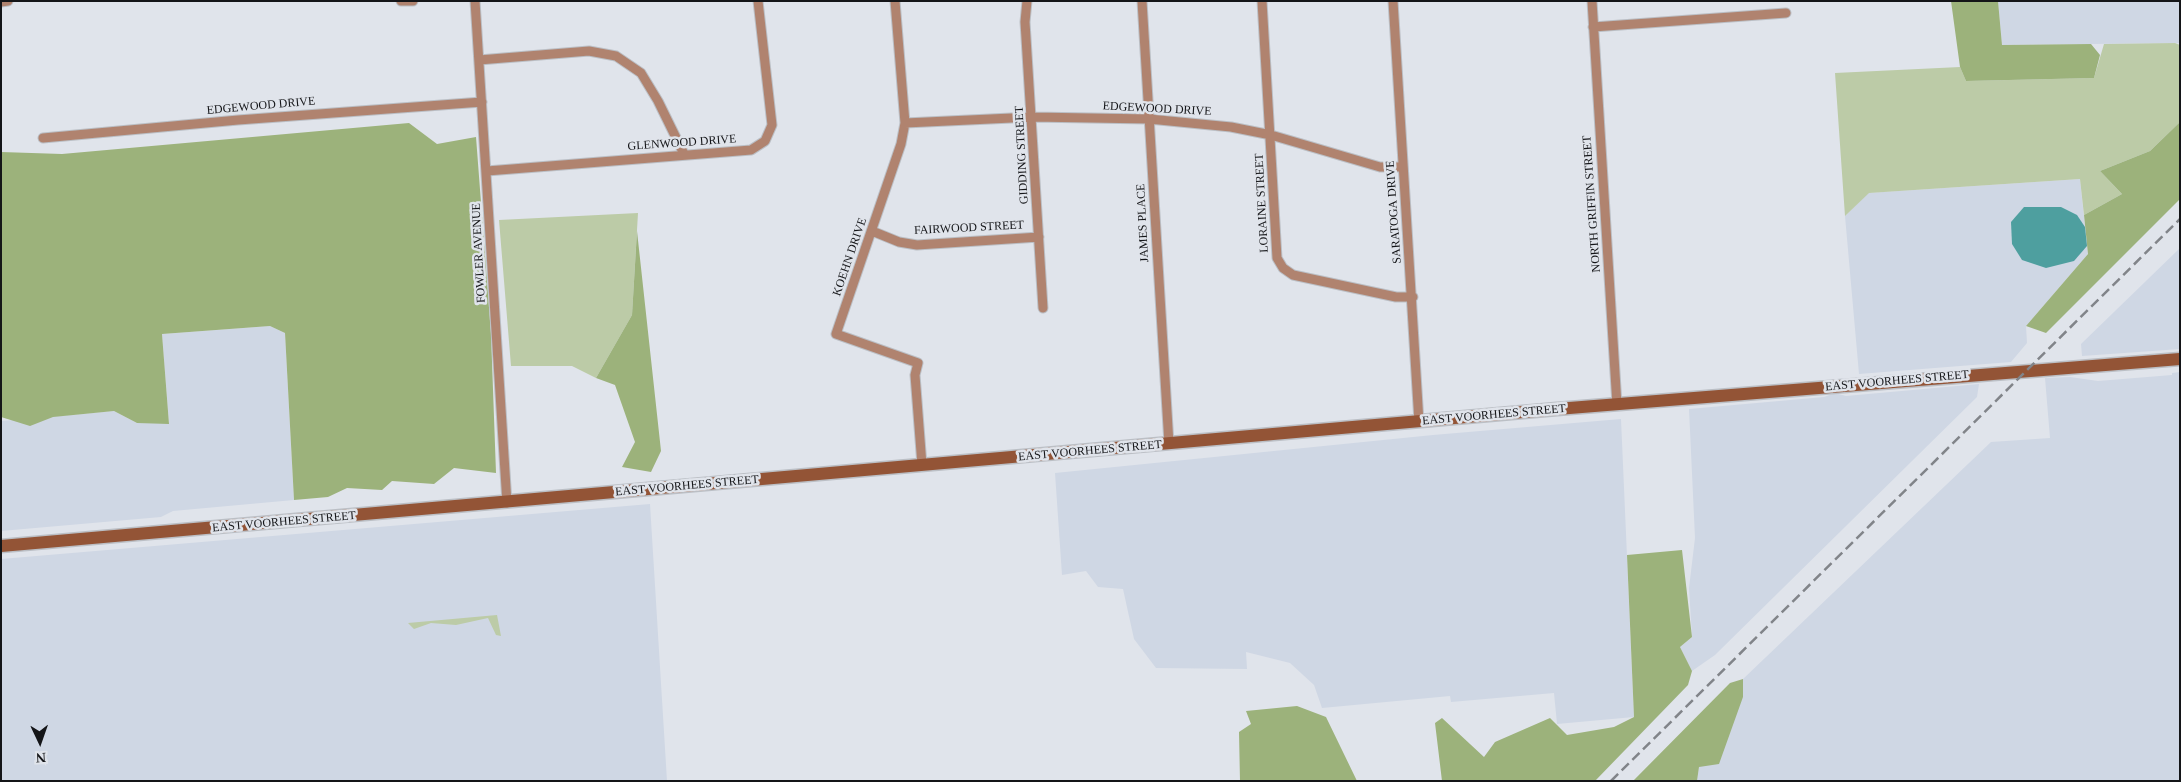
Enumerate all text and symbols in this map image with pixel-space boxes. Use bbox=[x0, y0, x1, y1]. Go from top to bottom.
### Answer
street label: EDGEWOOD DRIVE bbox=[206, 94, 316, 118]
street label: EDGEWOOD DRIVE bbox=[1102, 99, 1212, 119]
street label: GIDDING STREET bbox=[1012, 106, 1032, 204]
street label: GLENWOOD DRIVE bbox=[627, 132, 737, 154]
street label: NORTH GRIFFIN STREET bbox=[1580, 135, 1604, 273]
street label: LORAINE STREET bbox=[1252, 153, 1272, 253]
street label: SARATOGA DRIVE bbox=[1383, 160, 1405, 264]
street label: JAMES PLACE bbox=[1134, 183, 1152, 263]
street label: FOWLER AVENUE bbox=[469, 203, 489, 303]
street label: KOEHN DRIVE bbox=[830, 216, 870, 298]
street label: FAIRWOOD STREET bbox=[914, 218, 1024, 238]
street label: EAST VOORHEES STREET bbox=[1825, 368, 1969, 394]
street label: EAST VOORHEES STREET bbox=[1422, 402, 1566, 428]
street label: EAST VOORHEES STREET bbox=[1018, 438, 1162, 464]
street label: EAST VOORHEES STREET bbox=[615, 473, 759, 499]
street label: EAST VOORHEES STREET bbox=[212, 509, 356, 535]
north arrow bbox=[15, 717, 65, 767]
text: N bbox=[35, 750, 46, 765]

